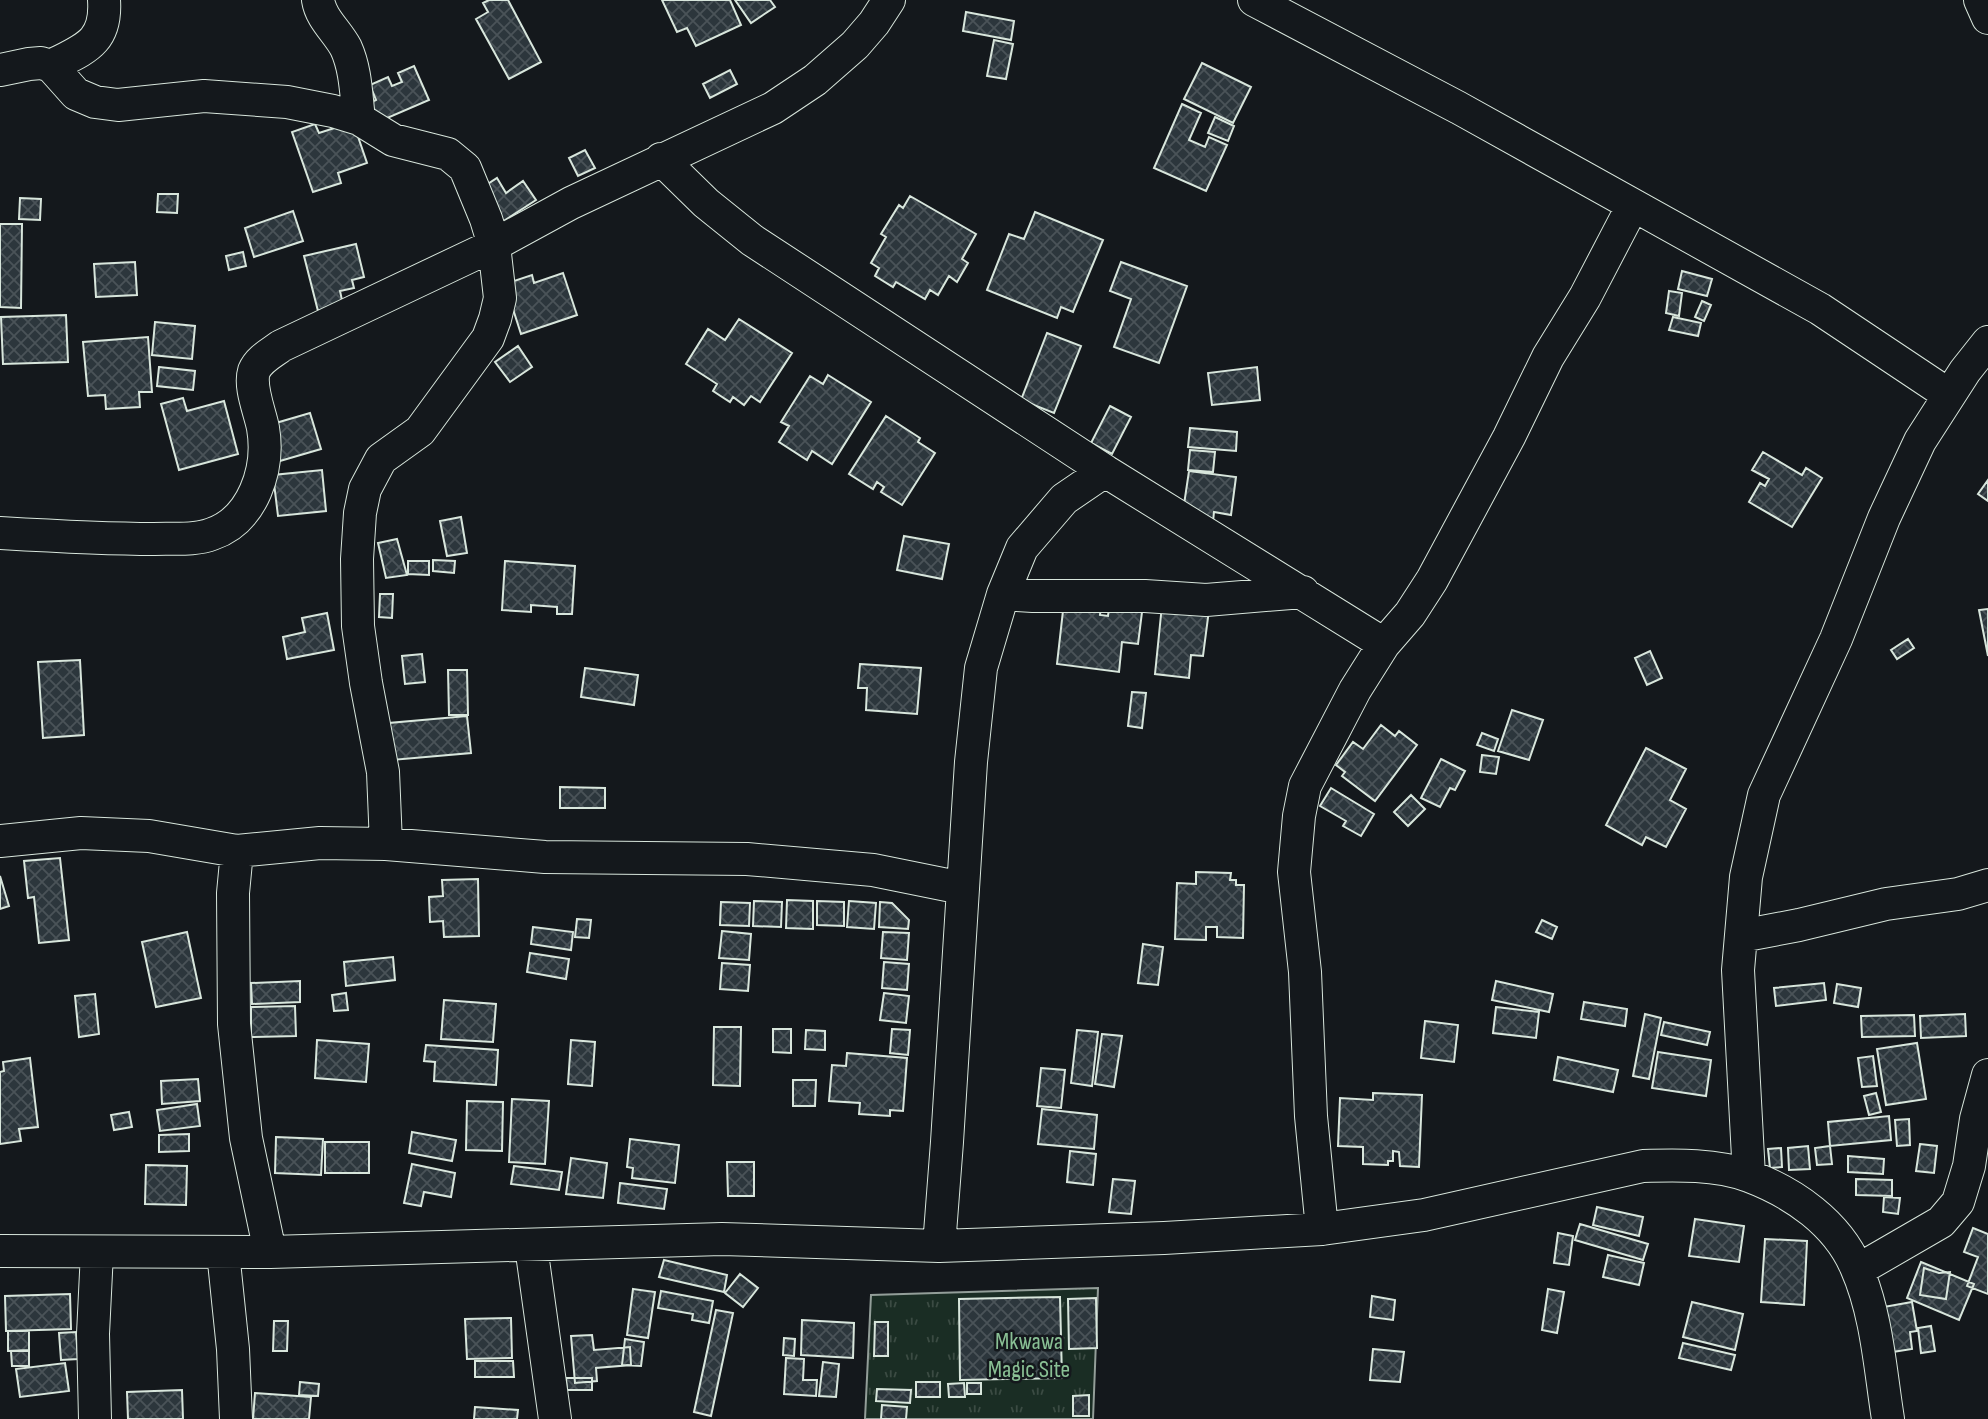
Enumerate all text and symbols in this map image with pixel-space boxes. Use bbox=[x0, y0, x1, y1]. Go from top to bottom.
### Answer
park label: Mkwawa Magic Site bbox=[988, 1327, 1070, 1384]

